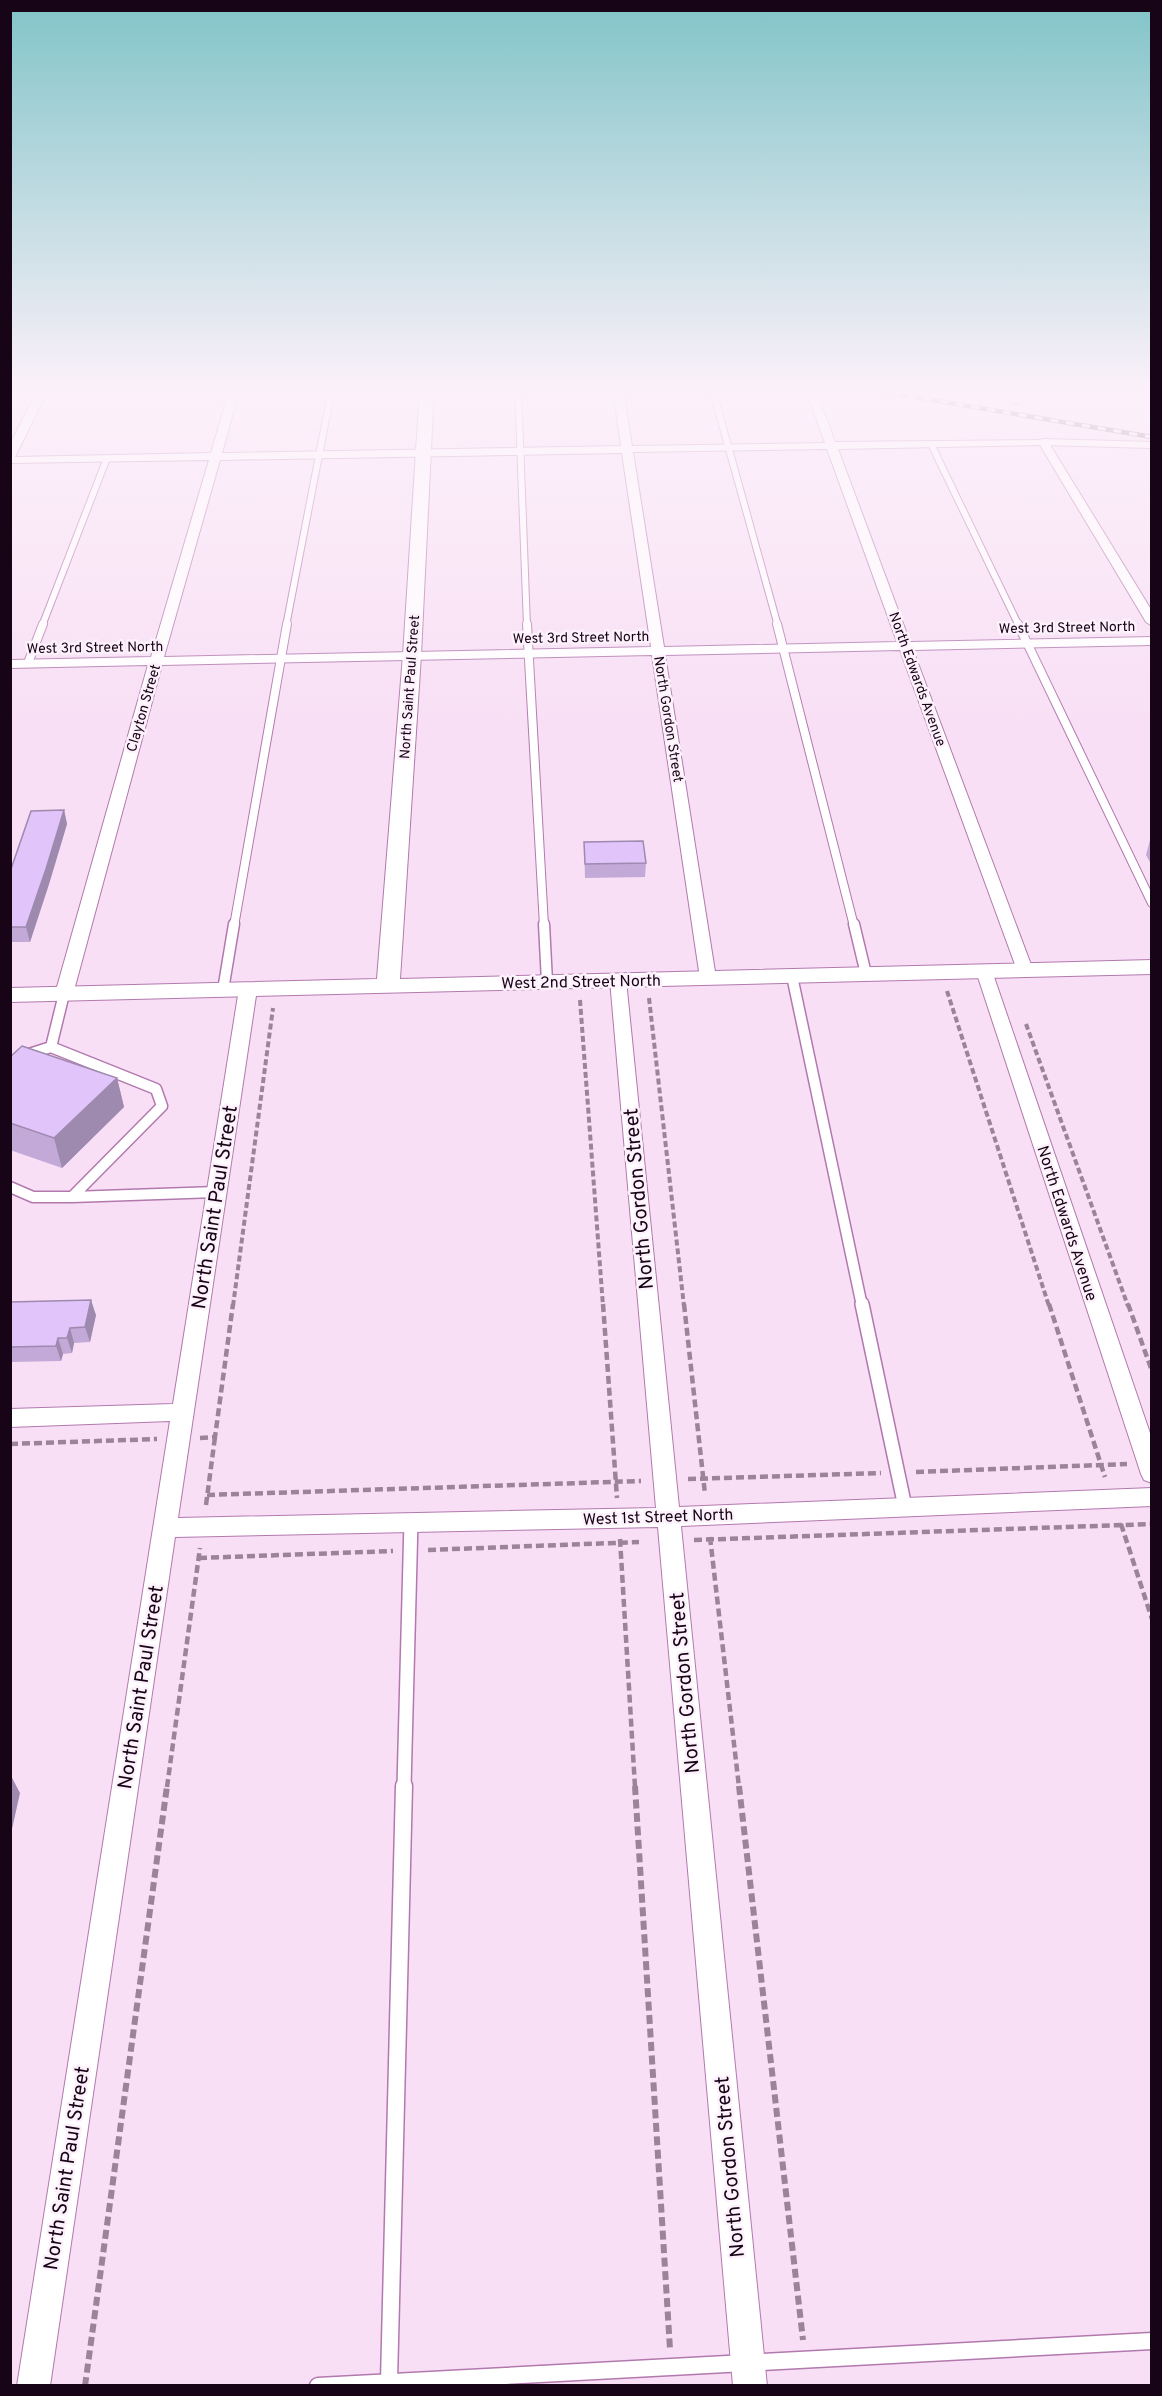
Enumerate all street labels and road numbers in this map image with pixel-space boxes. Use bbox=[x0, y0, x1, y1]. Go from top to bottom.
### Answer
street label: North Edwards Avenue bbox=[884, 610, 949, 749]
street label: North Saint Paul Street bbox=[397, 615, 424, 760]
street label: West 3rd Street North bbox=[999, 619, 1135, 638]
street label: West 3rd Street North bbox=[513, 629, 649, 648]
street label: West 3rd Street North bbox=[27, 639, 163, 658]
street label: North Gordon Street bbox=[649, 655, 686, 783]
street label: Clayton Street bbox=[124, 663, 165, 754]
street label: West 2nd Street North bbox=[501, 972, 661, 994]
street label: North Saint Paul Street bbox=[187, 1103, 245, 1311]
street label: North Gordon Street bbox=[619, 1107, 661, 1291]
street label: North Edwards Avenue bbox=[1032, 1143, 1101, 1304]
street label: West 1st Street North bbox=[582, 1505, 734, 1531]
street label: North Saint Paul Street bbox=[113, 1583, 171, 1791]
street label: North Gordon Street bbox=[665, 1591, 707, 1775]
street label: North Saint Paul Street bbox=[39, 2064, 97, 2272]
street label: North Gordon Street bbox=[710, 2075, 752, 2259]

